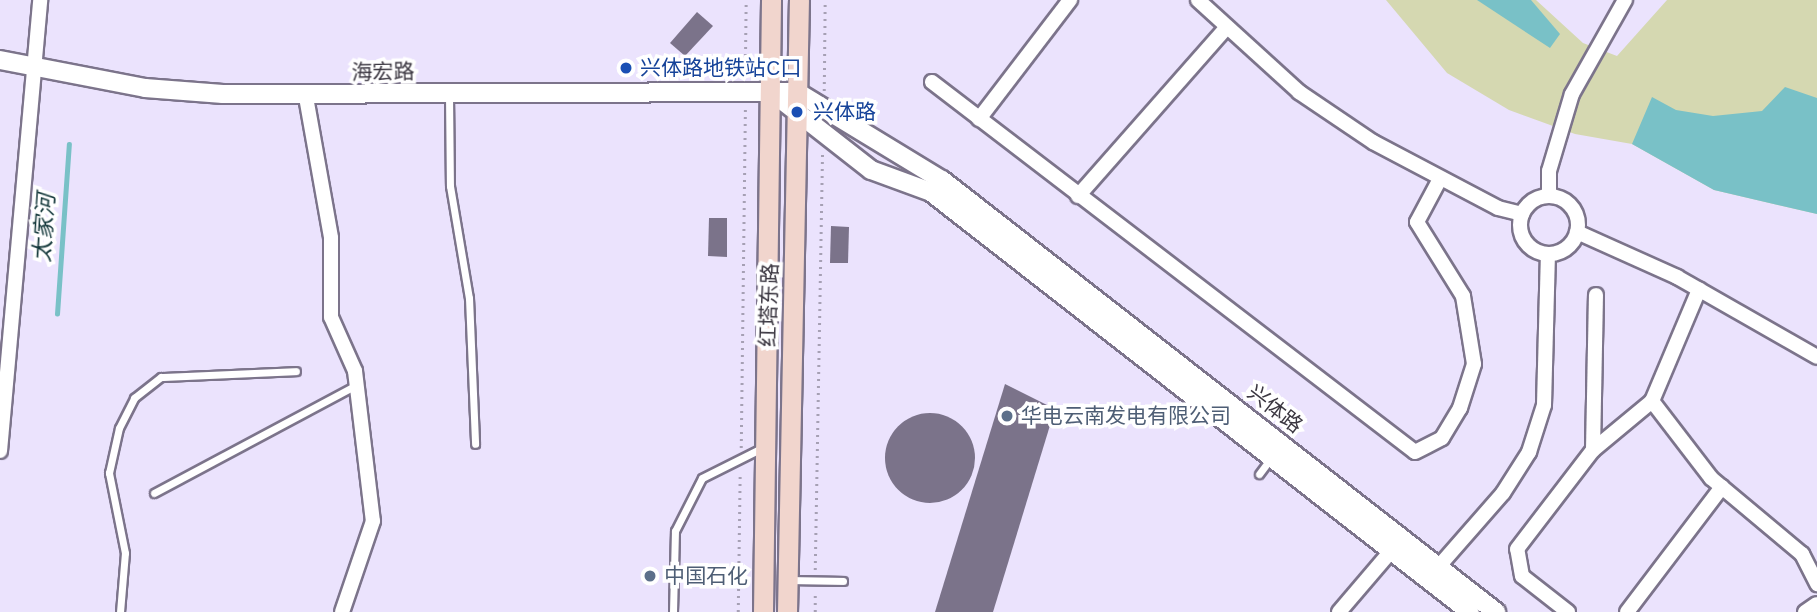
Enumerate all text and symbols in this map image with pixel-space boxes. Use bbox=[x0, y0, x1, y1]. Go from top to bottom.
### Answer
place label: 兴体路地铁站C口 bbox=[640, 55, 801, 81]
street label: 海宏路 bbox=[351, 59, 415, 85]
marker: 兴体路地铁站C口 bbox=[618, 60, 634, 76]
place label: 兴体路 bbox=[813, 99, 876, 125]
marker: 兴体路 bbox=[787, 102, 807, 122]
water label: 太家河 bbox=[29, 193, 61, 263]
street label: 红塔东路 bbox=[755, 263, 783, 347]
street label: 兴体路 bbox=[1242, 380, 1308, 438]
place label: 华电云南发电有限公司 bbox=[1021, 403, 1231, 429]
marker: 华电云南发电有限公司 bbox=[999, 408, 1015, 424]
place label: 中国石化 bbox=[664, 563, 748, 589]
marker: 中国石化 bbox=[642, 568, 658, 584]

